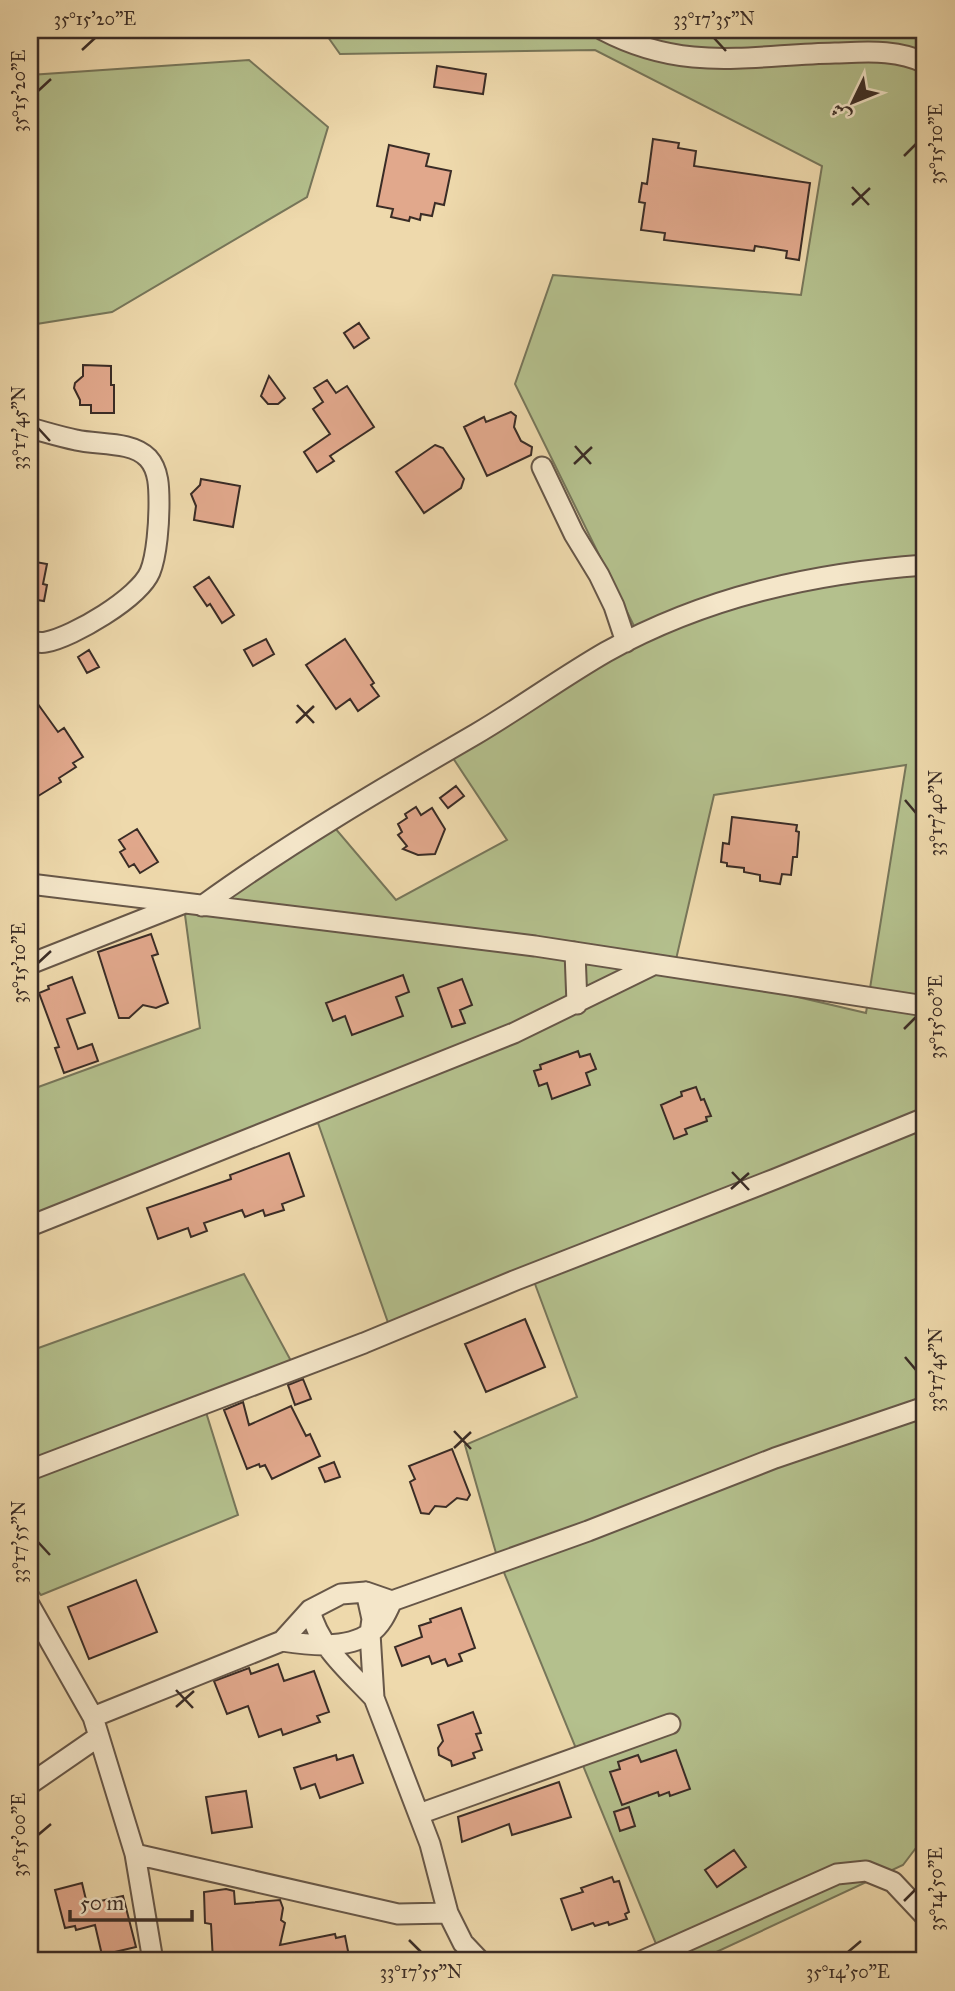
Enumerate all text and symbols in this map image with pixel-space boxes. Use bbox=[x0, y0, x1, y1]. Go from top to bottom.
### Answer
text: 35°15'20"E bbox=[54, 8, 136, 30]
text: 33°17'35"N bbox=[673, 8, 755, 30]
text: 35°15'20"E bbox=[8, 50, 30, 132]
north arrow bbox=[818, 66, 888, 136]
text: ش bbox=[826, 99, 856, 128]
text: 35°15'10"E bbox=[925, 104, 947, 184]
text: 33°17'45"N bbox=[8, 386, 30, 470]
text: 33°17'40"N bbox=[925, 770, 947, 856]
text: 35°15'10"E bbox=[8, 923, 30, 1003]
text: 35°15'00"E bbox=[925, 975, 947, 1059]
text: 33°17'45"N bbox=[925, 1328, 947, 1412]
text: 33°17'55"N bbox=[8, 1501, 30, 1583]
text: 35°15'00"E bbox=[8, 1793, 30, 1877]
text: 35°14'50"E bbox=[925, 1847, 947, 1931]
scale bar bbox=[70, 1879, 192, 1923]
text: 50 m bbox=[80, 1890, 125, 1916]
text: 33°17'55"N bbox=[380, 1961, 462, 1983]
text: 35°14'50"E bbox=[806, 1961, 890, 1983]

